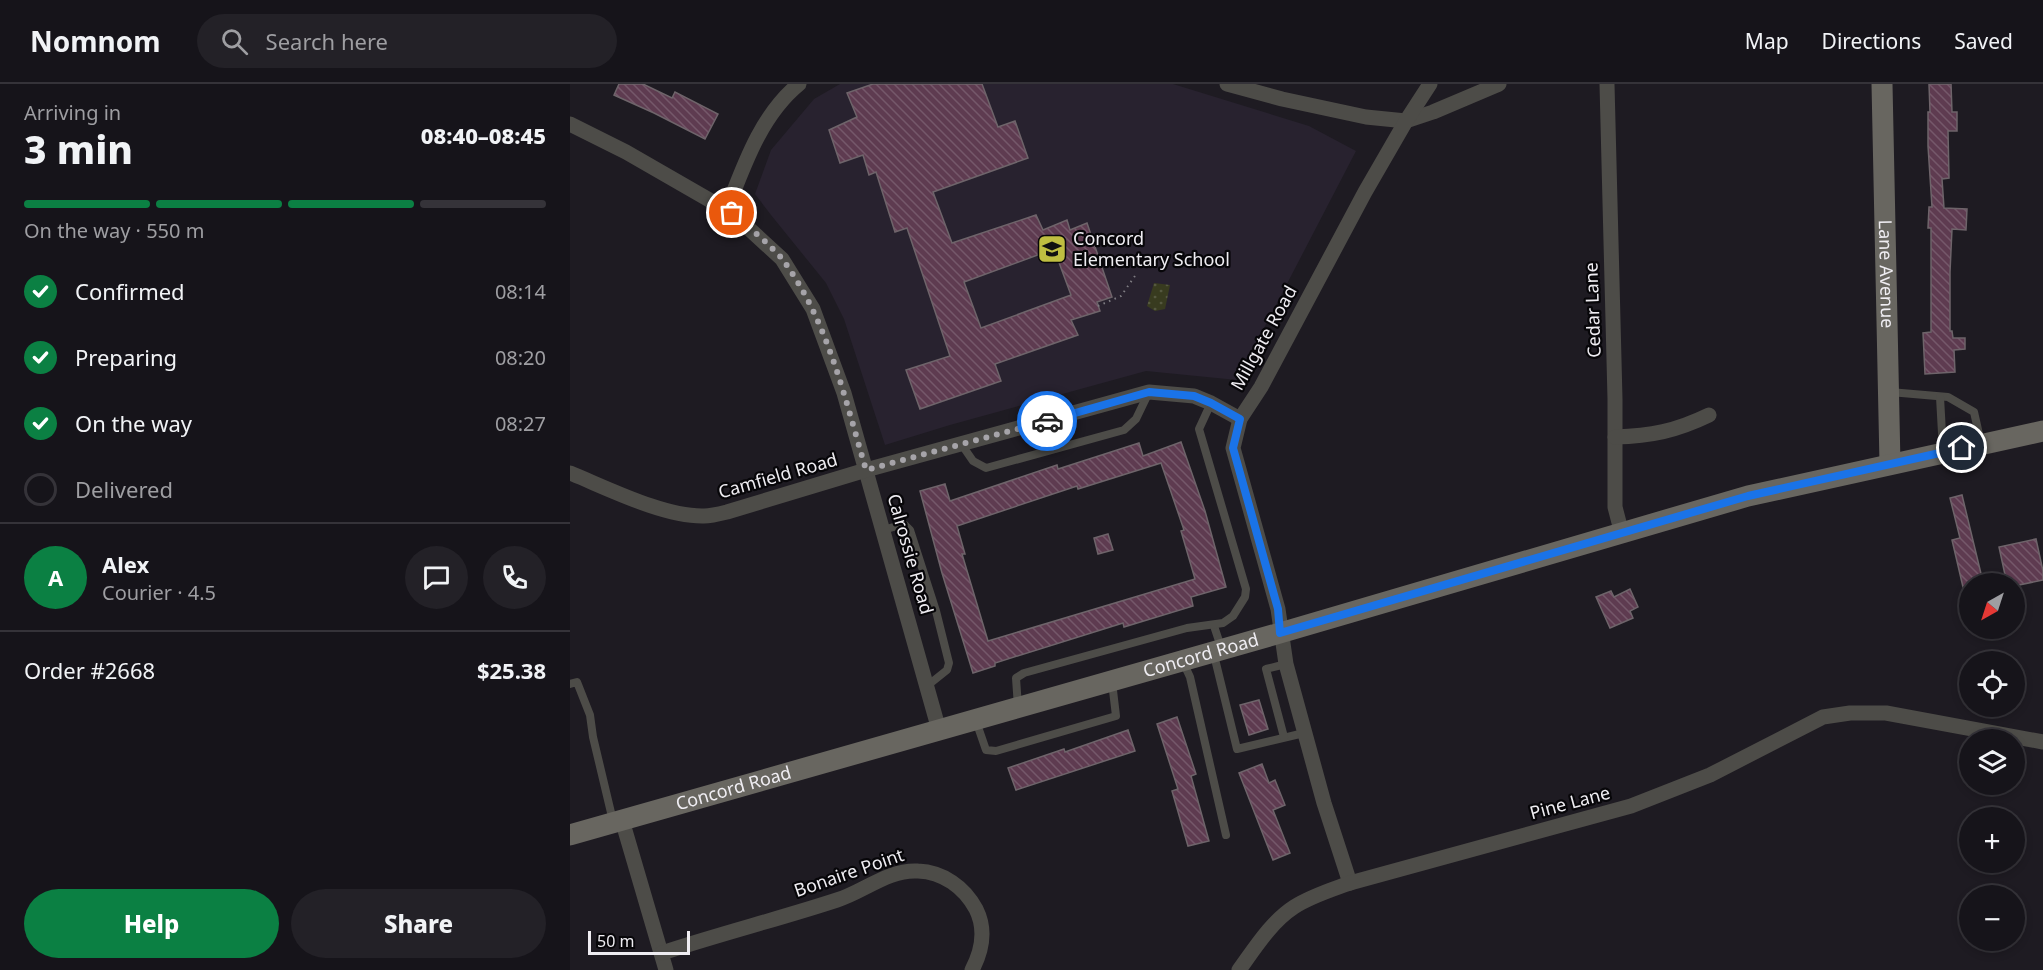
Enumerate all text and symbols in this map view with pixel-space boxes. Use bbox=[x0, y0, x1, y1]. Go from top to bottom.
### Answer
search box bbox=[197, 14, 617, 68]
text: Nomnom bbox=[30, 22, 161, 60]
icon: search bbox=[218, 25, 251, 58]
text: Search here bbox=[266, 26, 388, 56]
text: Map bbox=[1745, 27, 1789, 55]
text: Directions bbox=[1822, 27, 1921, 55]
text: Saved bbox=[1954, 27, 2013, 55]
text: Arriving in bbox=[24, 99, 121, 126]
text: 08:40–08:45 bbox=[421, 120, 546, 150]
text: 3 min bbox=[24, 122, 133, 175]
pin bbox=[706, 187, 757, 238]
icon: bag bbox=[715, 196, 748, 229]
text: On the way · 550 m bbox=[24, 217, 204, 244]
street label: Lane Avenue bbox=[1874, 219, 1900, 329]
place label: Concord Elementary School bbox=[1073, 226, 1230, 271]
school or university icon: Concord Elementary School bbox=[1036, 233, 1068, 265]
street label: Cedar Lane bbox=[1578, 262, 1606, 358]
icon: check bbox=[24, 275, 57, 308]
text: Confirmed bbox=[75, 276, 185, 306]
text: 08:14 bbox=[495, 278, 546, 305]
street label: Millgate Road bbox=[1225, 281, 1302, 394]
icon: check bbox=[24, 341, 57, 374]
text: Preparing bbox=[75, 342, 177, 372]
text: 08:20 bbox=[495, 344, 546, 371]
courier bbox=[1017, 391, 1077, 451]
icon: car bbox=[1031, 405, 1064, 438]
icon: check bbox=[24, 407, 57, 440]
text: On the way bbox=[75, 408, 192, 438]
text: 08:27 bbox=[495, 410, 546, 437]
pin bbox=[1936, 422, 1987, 473]
icon: home bbox=[1945, 431, 1978, 464]
street label: Camfield Road bbox=[715, 447, 840, 504]
text: Delivered bbox=[75, 474, 173, 504]
street label: Calrossie Road bbox=[882, 491, 940, 617]
button: chat bbox=[405, 546, 468, 609]
button: phone bbox=[483, 546, 546, 609]
text: Alex bbox=[102, 549, 149, 579]
text: A bbox=[48, 562, 63, 592]
north arrow bbox=[1959, 573, 2025, 639]
map controls bbox=[1959, 573, 2025, 951]
text: Courier · 4.5 bbox=[102, 579, 216, 606]
street label: Concord Road bbox=[1140, 627, 1261, 682]
button: locate bbox=[1959, 651, 2025, 717]
text: Order #2668 bbox=[24, 655, 155, 685]
text: $25.38 bbox=[477, 655, 546, 685]
button: layers bbox=[1959, 729, 2025, 795]
street label: Concord Road bbox=[673, 760, 794, 815]
street label: Pine Lane bbox=[1527, 780, 1613, 824]
button: + bbox=[1959, 807, 2025, 873]
street label: Bonaire Point bbox=[791, 842, 907, 902]
button: − bbox=[1959, 885, 2025, 951]
button: Help bbox=[24, 889, 279, 958]
button: Share bbox=[291, 889, 546, 958]
scale bar bbox=[588, 928, 690, 956]
text: 50 m bbox=[597, 930, 634, 952]

